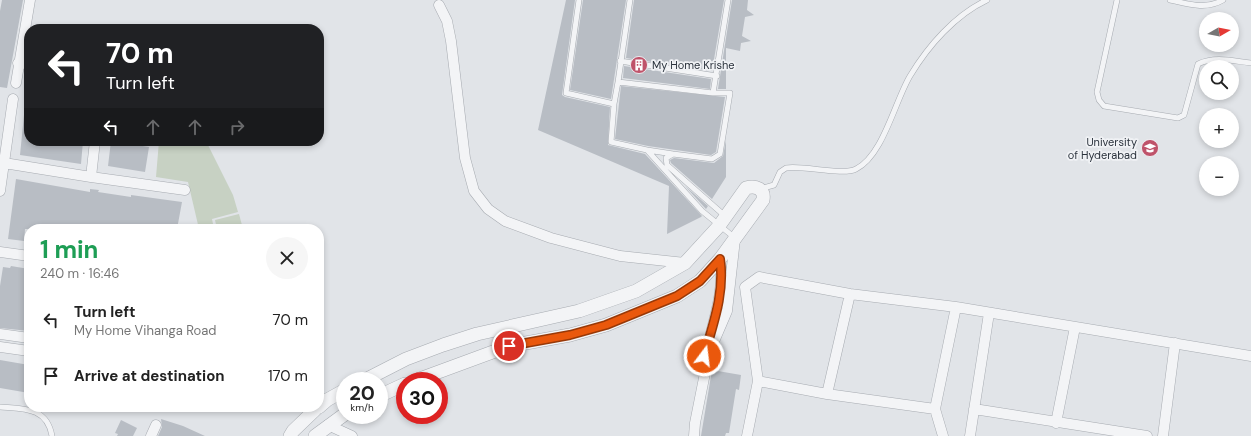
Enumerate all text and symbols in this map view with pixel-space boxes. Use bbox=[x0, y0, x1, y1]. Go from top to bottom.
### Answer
north arrow bbox=[1199, 12, 1239, 52]
map controls bbox=[1199, 12, 1239, 196]
text: 70 m bbox=[106, 35, 174, 72]
icon: left bbox=[40, 40, 92, 92]
building icon: My Home Krishe bbox=[629, 55, 649, 75]
place label: My Home Krishe bbox=[652, 58, 735, 72]
button: search bbox=[1199, 60, 1239, 100]
text: Turn left bbox=[106, 71, 175, 95]
button: + bbox=[1199, 108, 1239, 148]
icon: left bbox=[100, 116, 122, 138]
icon: ahead bbox=[142, 116, 164, 138]
icon: ahead bbox=[184, 116, 206, 138]
icon: right bbox=[226, 116, 248, 138]
place label: University of Hyderabad bbox=[1068, 135, 1137, 162]
school or university icon: University of Hyderabad bbox=[1140, 138, 1160, 158]
button: − bbox=[1199, 156, 1239, 196]
text: 1 min bbox=[40, 234, 98, 265]
button: close bbox=[266, 237, 308, 279]
text: 240 m · 16:46 bbox=[40, 265, 119, 282]
text: Turn left bbox=[74, 302, 135, 322]
icon: left bbox=[40, 309, 62, 331]
text: 70 m bbox=[273, 310, 308, 330]
text: My Home Vihanga Road bbox=[74, 322, 216, 339]
pin bbox=[492, 329, 526, 363]
icon: arrive bbox=[498, 335, 520, 357]
position arrow bbox=[683, 335, 725, 377]
icon: arrive bbox=[40, 365, 62, 387]
text: Arrive at destination bbox=[74, 366, 225, 386]
text: 170 m bbox=[268, 366, 308, 386]
speed limit sign: 30 bbox=[396, 372, 448, 424]
text: 20 bbox=[349, 380, 375, 406]
text: km/h bbox=[350, 401, 374, 414]

